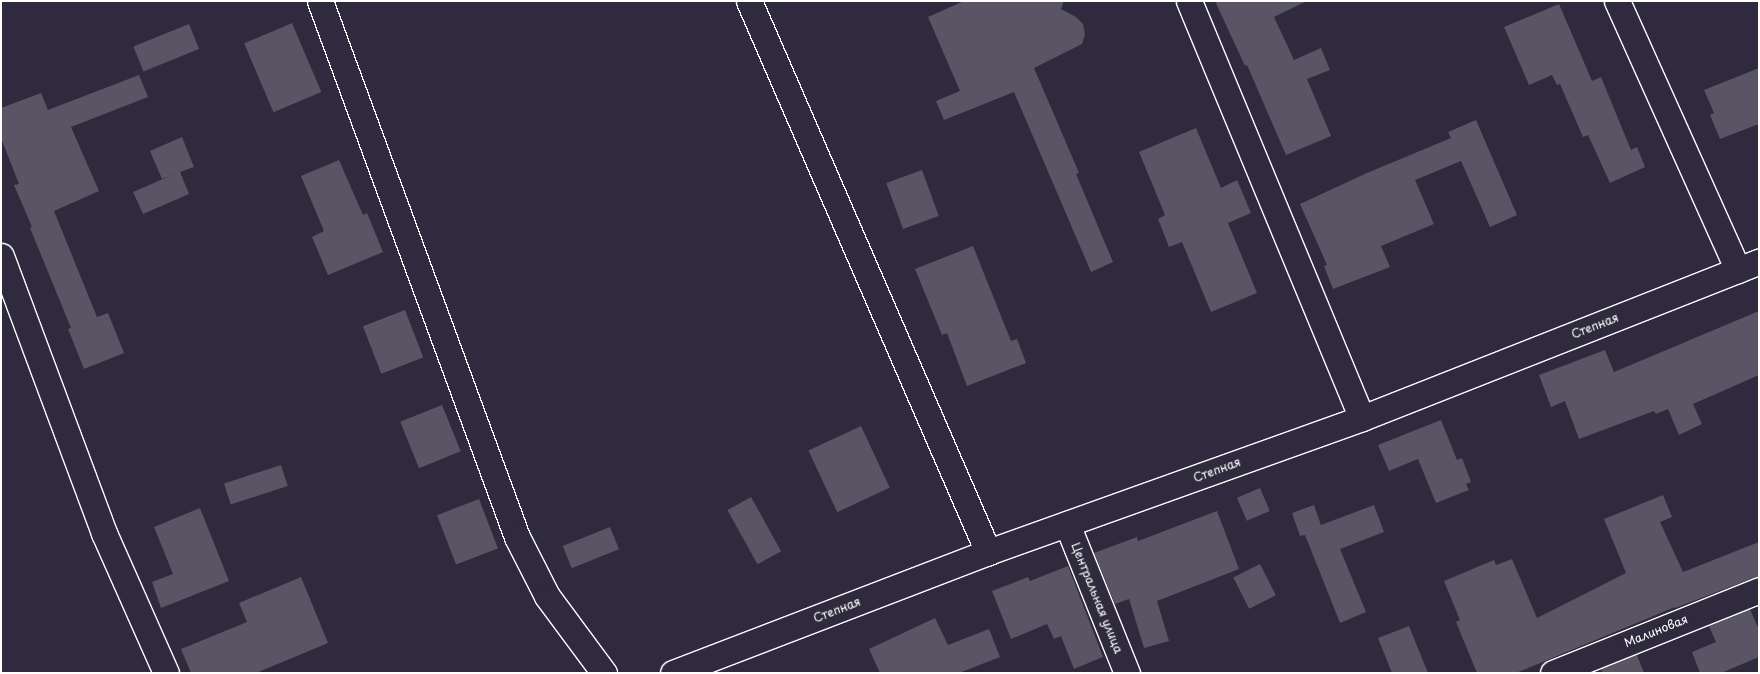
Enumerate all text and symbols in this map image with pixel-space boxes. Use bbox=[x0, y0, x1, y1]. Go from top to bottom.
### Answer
street label: Степная bbox=[1569, 310, 1621, 342]
street label: Степная bbox=[1191, 455, 1243, 485]
street label: Центральная улица bbox=[1068, 540, 1126, 656]
street label: Степная bbox=[811, 594, 863, 626]
street label: Малиновая bbox=[1622, 612, 1690, 650]

